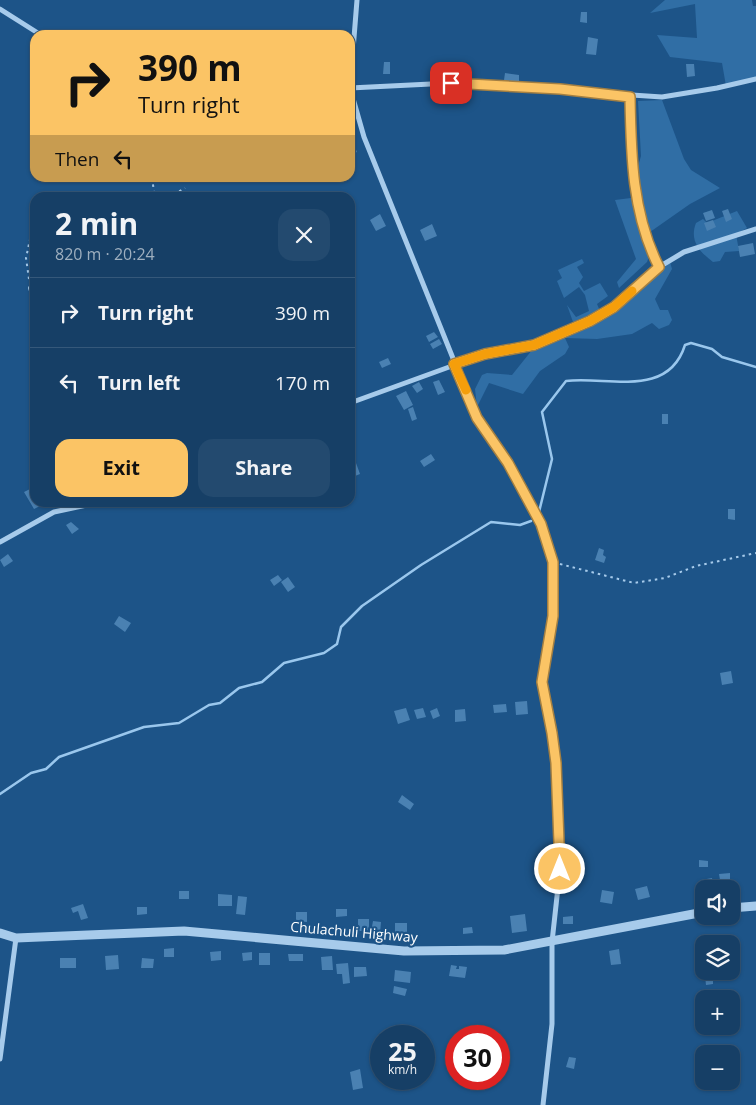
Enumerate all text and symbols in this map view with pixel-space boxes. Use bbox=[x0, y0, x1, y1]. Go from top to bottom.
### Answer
text: 390 m bbox=[138, 44, 242, 91]
icon: right bbox=[55, 50, 120, 115]
pin bbox=[430, 62, 472, 104]
icon: arrive bbox=[437, 69, 465, 97]
text: Turn right bbox=[138, 89, 240, 119]
icon: left bbox=[109, 145, 137, 173]
text: Then bbox=[55, 146, 99, 172]
text: 2 min bbox=[55, 203, 138, 244]
button: close bbox=[278, 209, 330, 261]
text: 820 m · 20:24 bbox=[55, 243, 155, 265]
icon: right bbox=[55, 299, 83, 327]
text: Turn right bbox=[98, 300, 193, 326]
text: 390 m bbox=[275, 300, 330, 326]
icon: left bbox=[55, 369, 83, 397]
text: Turn left bbox=[98, 370, 180, 396]
text: 170 m bbox=[275, 370, 330, 396]
button: Exit bbox=[55, 439, 188, 497]
button: Share bbox=[198, 439, 330, 497]
position arrow bbox=[533, 842, 585, 894]
map controls bbox=[695, 880, 740, 1090]
button: sound bbox=[695, 880, 740, 925]
street label: Chulachuli Highway bbox=[290, 916, 419, 947]
button: layers bbox=[695, 935, 740, 980]
button: + bbox=[695, 990, 740, 1035]
speed limit sign: 30 bbox=[445, 1025, 510, 1090]
text: 25 bbox=[388, 1034, 417, 1068]
button: − bbox=[695, 1045, 740, 1090]
text: km/h bbox=[388, 1061, 417, 1078]

